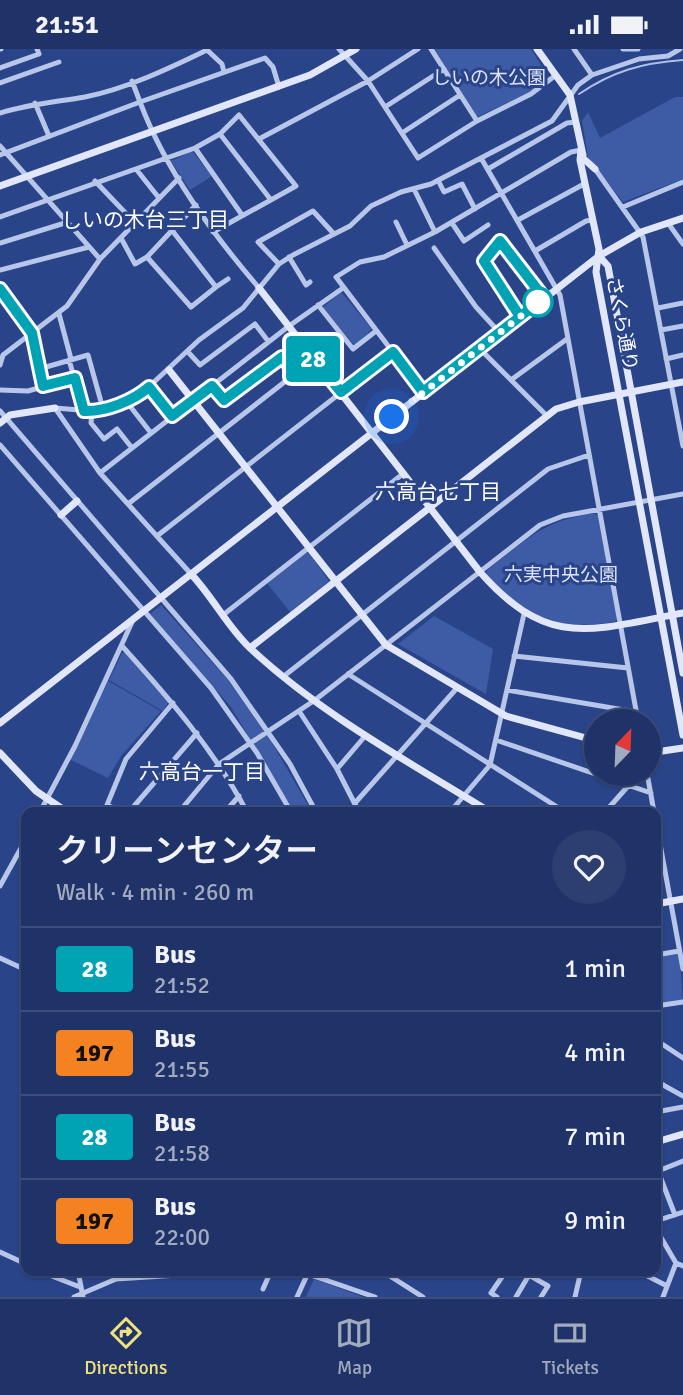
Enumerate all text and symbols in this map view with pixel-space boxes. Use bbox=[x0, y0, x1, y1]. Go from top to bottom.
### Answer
text: 21:51 bbox=[35, 9, 99, 41]
park label: しいの木公園 bbox=[432, 66, 546, 90]
district label: しいの木台三丁目 bbox=[61, 207, 229, 233]
street label: さくら通り bbox=[601, 275, 643, 373]
unlabelled marker bbox=[523, 287, 553, 317]
line badge: 28 bbox=[282, 336, 344, 382]
text: 28 bbox=[300, 344, 326, 374]
your location bbox=[374, 399, 409, 434]
district label: 六高台七丁目 bbox=[375, 479, 501, 505]
park label: 六実中央公園 bbox=[504, 563, 618, 587]
north arrow bbox=[584, 709, 662, 786]
map controls bbox=[584, 709, 661, 786]
district label: 六高台一丁目 bbox=[139, 759, 265, 785]
button: heart bbox=[552, 830, 626, 904]
text: クリーンセンター bbox=[56, 831, 318, 872]
text: Walk · 4 min · 260 m bbox=[56, 878, 254, 907]
text: Bus bbox=[154, 939, 196, 971]
text: 1 min bbox=[564, 953, 626, 985]
text: 28 bbox=[82, 954, 107, 984]
text: 21:52 bbox=[154, 971, 210, 1000]
text: Bus bbox=[154, 1023, 196, 1055]
text: 4 min bbox=[564, 1037, 626, 1069]
text: 197 bbox=[75, 1038, 114, 1068]
text: 21:55 bbox=[154, 1055, 210, 1084]
text: Bus bbox=[154, 1107, 196, 1139]
text: 7 min bbox=[564, 1121, 626, 1153]
text: 28 bbox=[82, 1122, 107, 1152]
text: 21:58 bbox=[154, 1139, 210, 1168]
text: Bus bbox=[154, 1191, 196, 1223]
text: 9 min bbox=[564, 1205, 626, 1237]
text: 197 bbox=[75, 1206, 114, 1236]
text: 22:00 bbox=[154, 1223, 210, 1252]
tab: Directions bbox=[84, 1314, 167, 1380]
tab: Map bbox=[335, 1314, 373, 1380]
tab: Tickets bbox=[542, 1314, 599, 1380]

